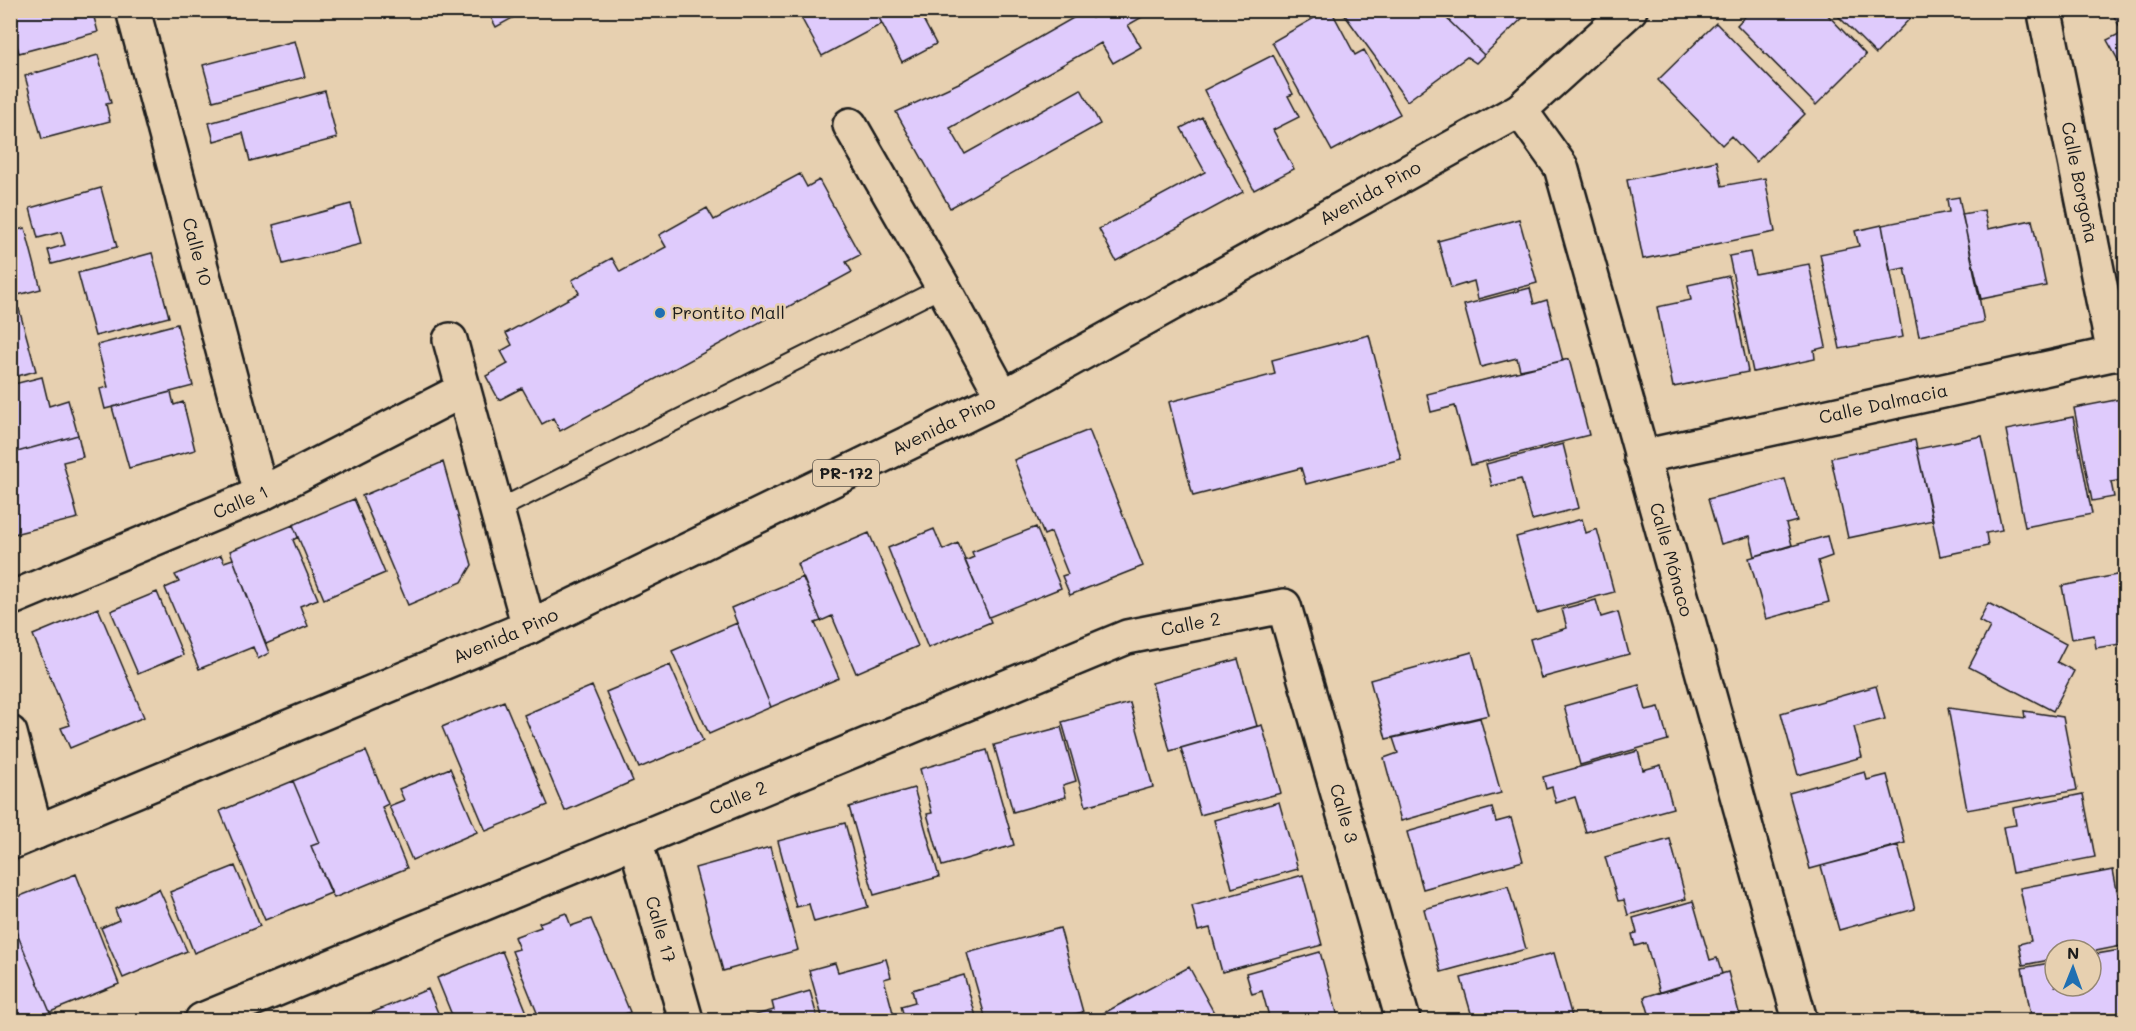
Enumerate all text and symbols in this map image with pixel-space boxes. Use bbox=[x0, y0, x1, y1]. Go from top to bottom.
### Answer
street label: Calle Borgoña bbox=[2056, 120, 2104, 245]
street label: Avenida Pino bbox=[1315, 154, 1425, 230]
street label: Calle 10 bbox=[177, 215, 218, 288]
place label: Prontito Mall bbox=[672, 300, 785, 324]
marker: Prontito Mall bbox=[653, 306, 667, 320]
street label: Calle Dalmacia bbox=[1816, 377, 1950, 429]
street label: Avenida Pino bbox=[887, 389, 999, 460]
road number: PR-172 bbox=[813, 460, 879, 486]
street label: Calle 1 bbox=[209, 479, 272, 524]
street label: Calle Mónaco bbox=[1645, 500, 1699, 620]
street label: Avenida Pino bbox=[449, 602, 562, 668]
street label: Calle 2 bbox=[1159, 606, 1222, 641]
street label: Calle 2 bbox=[705, 775, 770, 820]
street label: Calle 3 bbox=[1325, 781, 1364, 846]
street label: Calle 17 bbox=[640, 893, 682, 965]
north arrow bbox=[2043, 938, 2103, 998]
text: N bbox=[2067, 942, 2080, 963]

